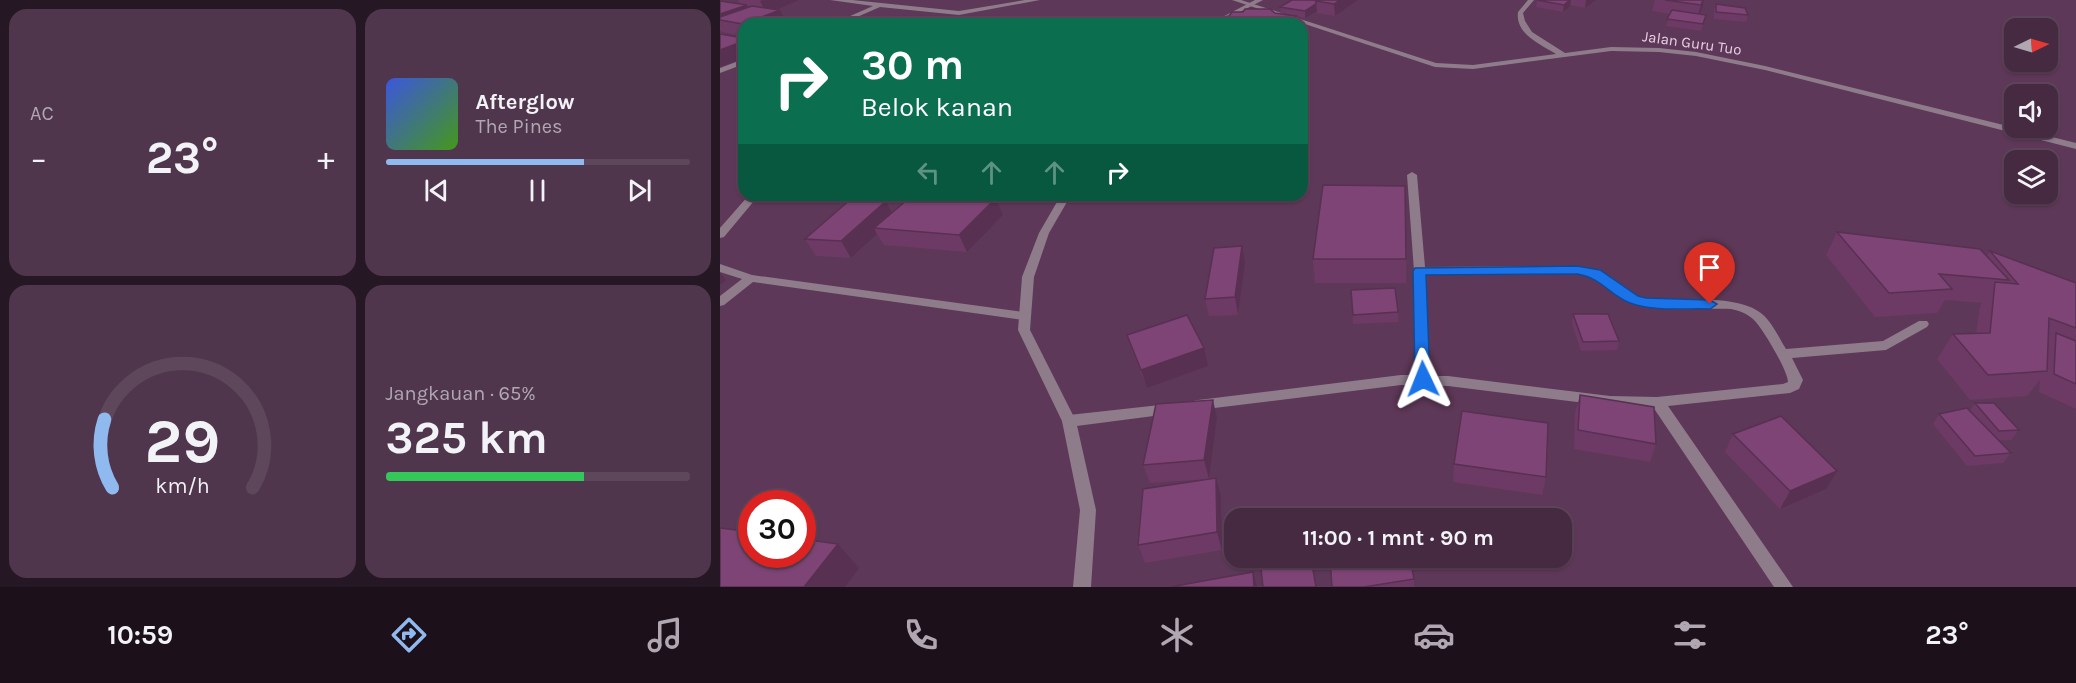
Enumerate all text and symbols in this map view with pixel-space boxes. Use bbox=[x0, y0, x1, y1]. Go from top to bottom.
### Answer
north arrow bbox=[2004, 18, 2058, 72]
map controls bbox=[2004, 18, 2058, 204]
street label: Jalan Guru Tuo bbox=[1641, 27, 1743, 59]
text: 30 m bbox=[861, 40, 964, 90]
icon: right bbox=[762, 42, 840, 120]
button: sound bbox=[2004, 84, 2058, 138]
text: Afterglow bbox=[476, 89, 575, 115]
text: Belok kanan bbox=[861, 91, 1013, 123]
text: AC bbox=[30, 102, 54, 125]
text: The Pines bbox=[476, 115, 562, 138]
text: 23° bbox=[146, 132, 219, 184]
text: − bbox=[30, 139, 47, 177]
text: + bbox=[317, 139, 334, 177]
button: layers bbox=[2004, 150, 2058, 204]
icon: left bbox=[912, 156, 945, 189]
icon: ahead bbox=[975, 156, 1008, 189]
icon: ahead bbox=[1038, 156, 1071, 189]
icon: right bbox=[1101, 156, 1134, 189]
icon: previous bbox=[420, 174, 453, 207]
icon: pause bbox=[521, 174, 554, 207]
icon: next bbox=[623, 174, 656, 207]
pin bbox=[1684, 242, 1735, 304]
icon: arrive bbox=[1693, 251, 1726, 284]
position arrow bbox=[1391, 347, 1455, 411]
text: Jangkauan · 65% bbox=[386, 382, 536, 405]
text: 29 bbox=[144, 405, 220, 478]
text: 325 km bbox=[386, 412, 548, 464]
text: km/h bbox=[155, 474, 209, 499]
speed limit sign: 30 bbox=[738, 490, 816, 568]
text: 11:00 · 1 mnt · 90 m bbox=[1302, 525, 1494, 551]
icon: directions bbox=[388, 614, 430, 656]
icon: music bbox=[644, 614, 686, 656]
icon: phone bbox=[900, 614, 942, 656]
icon: climate bbox=[1156, 614, 1198, 656]
icon: car bbox=[1413, 614, 1455, 656]
icon: filters bbox=[1669, 614, 1711, 656]
text: 10:59 bbox=[107, 619, 173, 651]
text: 23° bbox=[1925, 619, 1969, 651]

